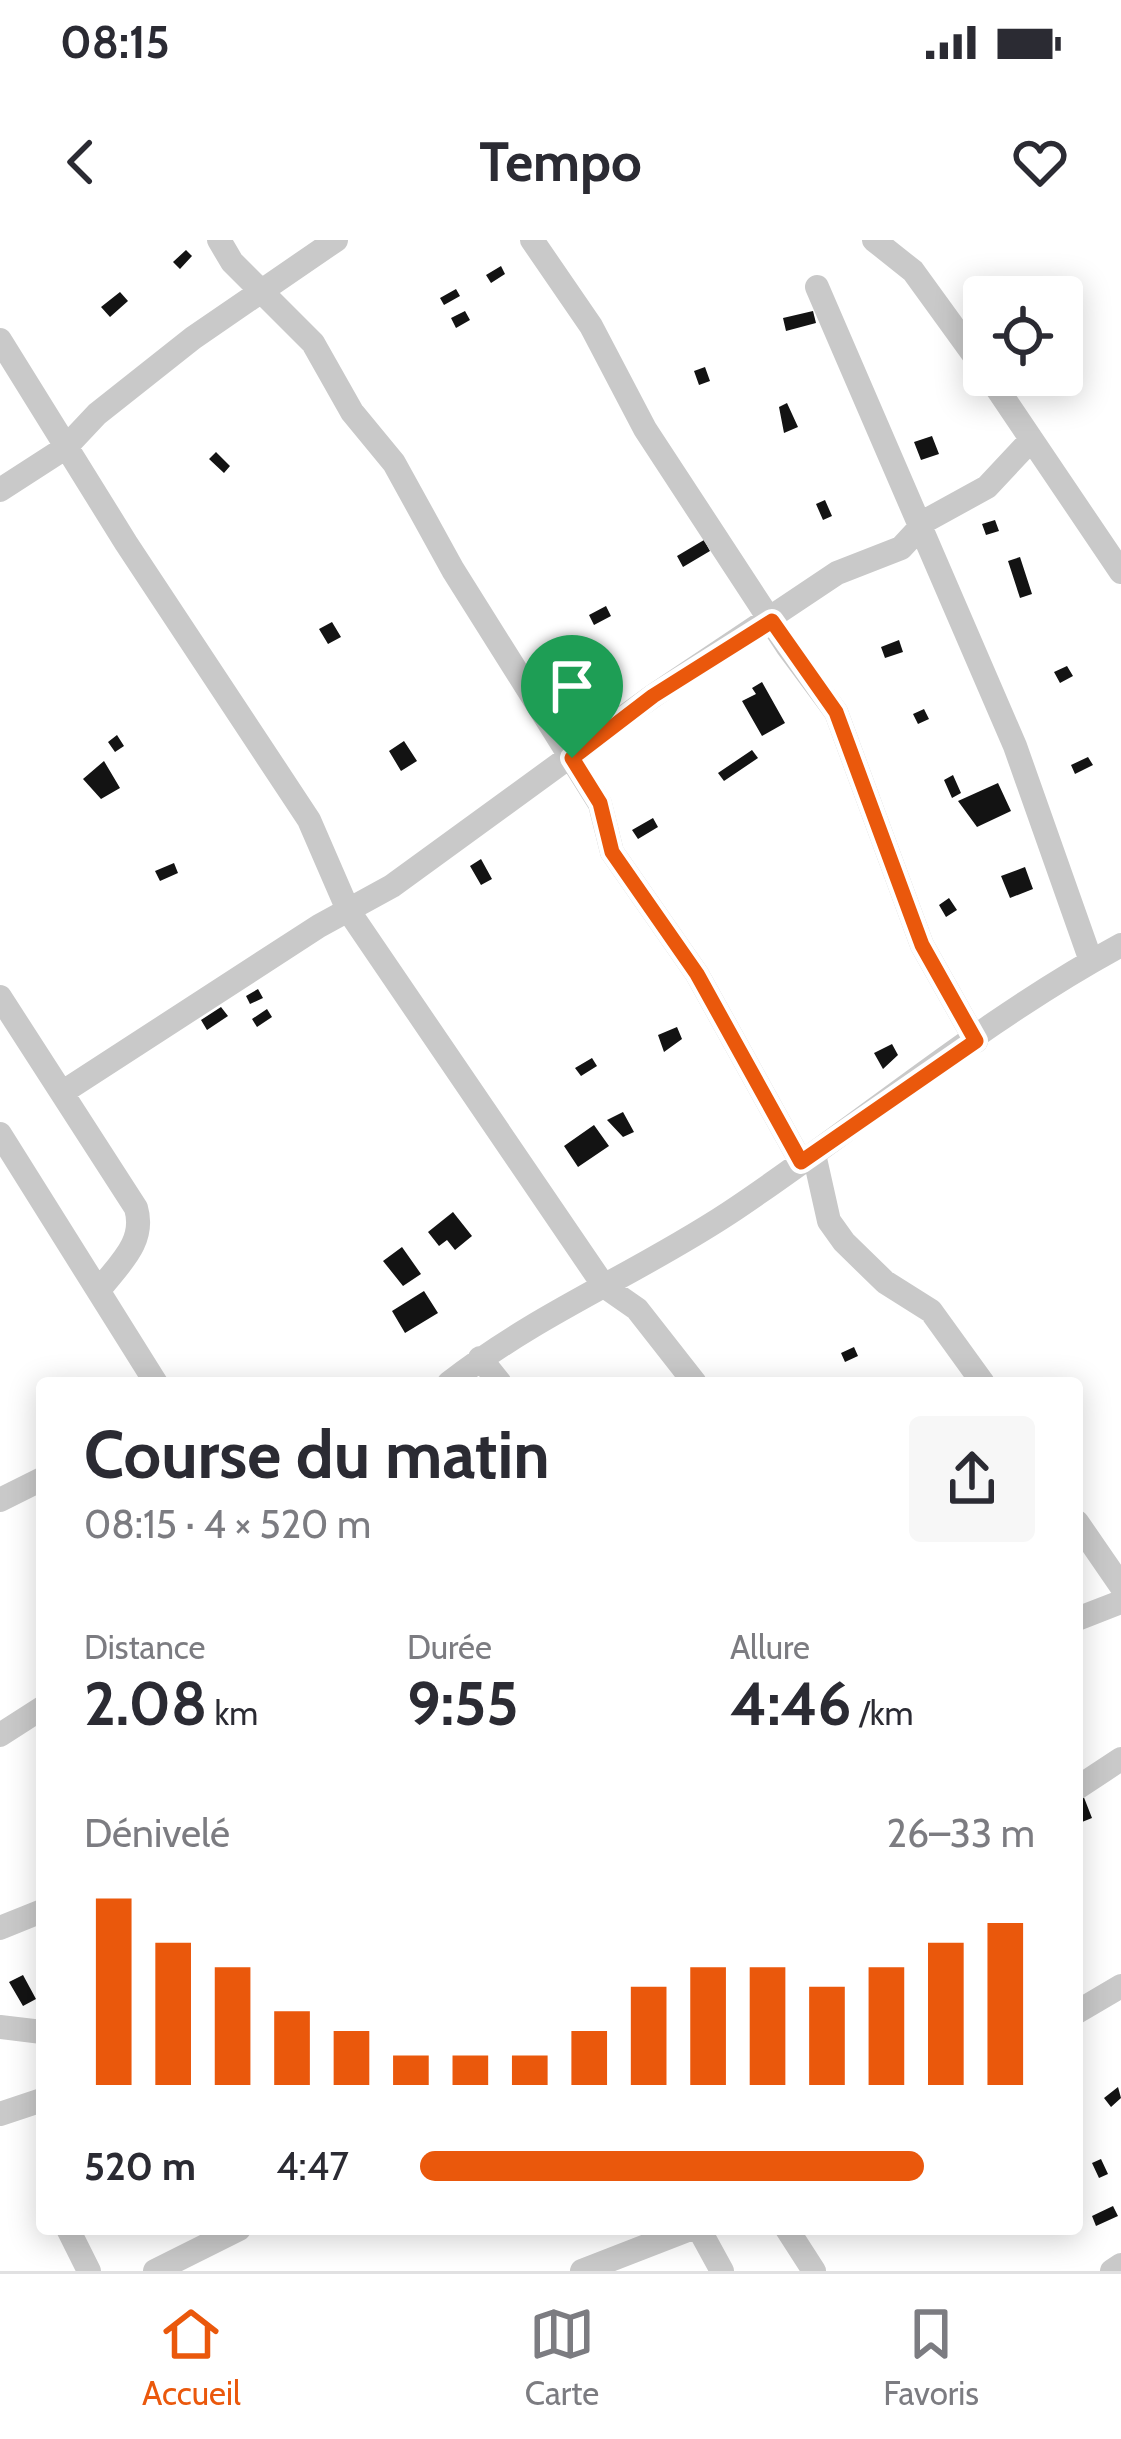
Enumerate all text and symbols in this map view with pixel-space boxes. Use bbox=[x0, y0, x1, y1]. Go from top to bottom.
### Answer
text: 08:15 bbox=[60, 15, 170, 69]
icon: back bbox=[48, 129, 114, 195]
text: Tempo bbox=[479, 129, 642, 195]
icon: heart bbox=[1007, 129, 1073, 195]
map controls bbox=[963, 276, 1083, 396]
button: locate bbox=[963, 276, 1083, 396]
pin bbox=[521, 635, 623, 758]
icon: arrive bbox=[539, 653, 605, 719]
text: Course du matin bbox=[84, 1414, 550, 1495]
button: share bbox=[909, 1416, 1035, 1542]
text: 08:15 · 4 × 520 m bbox=[84, 1500, 371, 1548]
text: Distance bbox=[84, 1627, 205, 1667]
text: Durée bbox=[407, 1627, 492, 1667]
text: Allure bbox=[730, 1627, 810, 1667]
text: 2.08 bbox=[84, 1667, 207, 1740]
text: 9:55 bbox=[407, 1667, 518, 1740]
text: 4:46 bbox=[730, 1667, 852, 1740]
text: km bbox=[207, 1693, 258, 1733]
text: /km bbox=[852, 1693, 913, 1733]
text: Dénivelé bbox=[84, 1809, 230, 1857]
text: 26–33 m bbox=[887, 1809, 1035, 1857]
text: 520 m bbox=[84, 2142, 196, 2190]
text: 4:47 bbox=[276, 2142, 349, 2190]
tab: Accueil bbox=[142, 2301, 241, 2413]
tab: Carte bbox=[525, 2301, 599, 2413]
tab: Favoris bbox=[883, 2301, 979, 2413]

